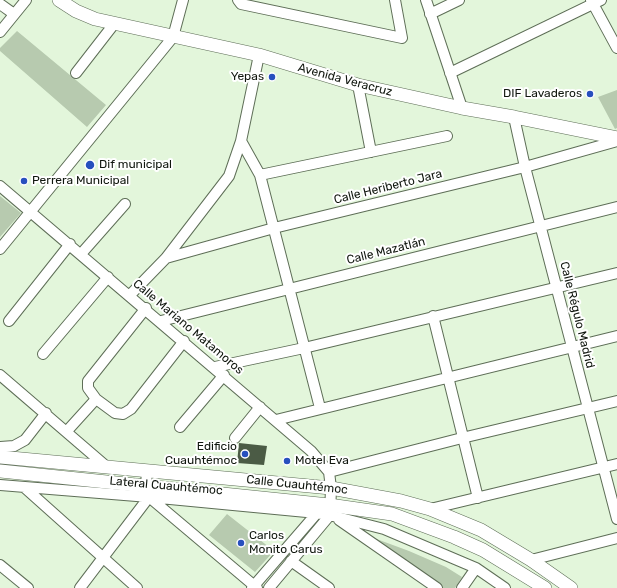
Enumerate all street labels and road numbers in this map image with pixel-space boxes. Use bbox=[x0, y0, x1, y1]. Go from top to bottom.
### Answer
street label: Avenida Veracruz bbox=[296, 60, 394, 100]
street label: Calle Heriberto Jara bbox=[332, 167, 444, 207]
street label: Calle Mazatlán bbox=[345, 234, 427, 268]
street label: Calle Régulo Madrid bbox=[557, 260, 597, 370]
street label: Calle Mariano Matamoros bbox=[130, 277, 246, 377]
street label: Calle Cuauhtémoc bbox=[246, 473, 348, 497]
street label: Lateral Cuauhtémoc bbox=[109, 474, 223, 498]

